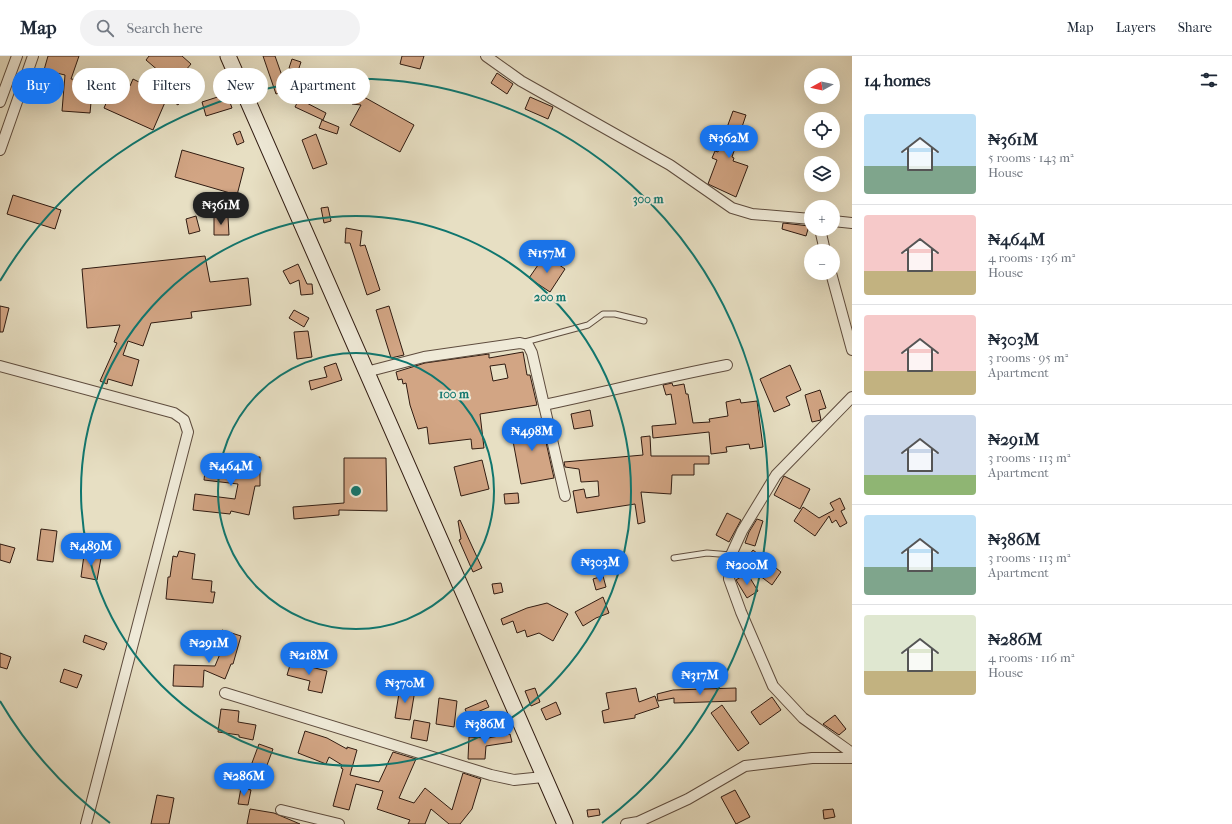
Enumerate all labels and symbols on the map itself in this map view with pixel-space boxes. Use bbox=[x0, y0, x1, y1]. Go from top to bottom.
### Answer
north arrow bbox=[804, 68, 840, 104]
pin: ₦362M bbox=[701, 125, 757, 159]
pin: ₦361M bbox=[193, 192, 249, 226]
text: 300 m bbox=[633, 192, 664, 207]
pin: ₦157M bbox=[519, 240, 575, 274]
text: 200 m bbox=[534, 290, 567, 304]
text: 100 m bbox=[439, 387, 470, 401]
pin: ₦498M bbox=[504, 418, 560, 452]
pin: ₦464M bbox=[203, 453, 259, 487]
centre of rings bbox=[349, 484, 363, 498]
pin: ₦489M bbox=[63, 533, 119, 567]
pin: ₦303M bbox=[572, 549, 628, 583]
pin: ₦200M bbox=[719, 552, 775, 586]
pin: ₦291M bbox=[181, 630, 237, 664]
pin: ₦218M bbox=[281, 642, 337, 676]
pin: ₦317M bbox=[672, 662, 728, 696]
pin: ₦370M bbox=[377, 670, 433, 704]
pin: ₦386M bbox=[457, 711, 513, 745]
pin: ₦286M bbox=[216, 763, 272, 797]

